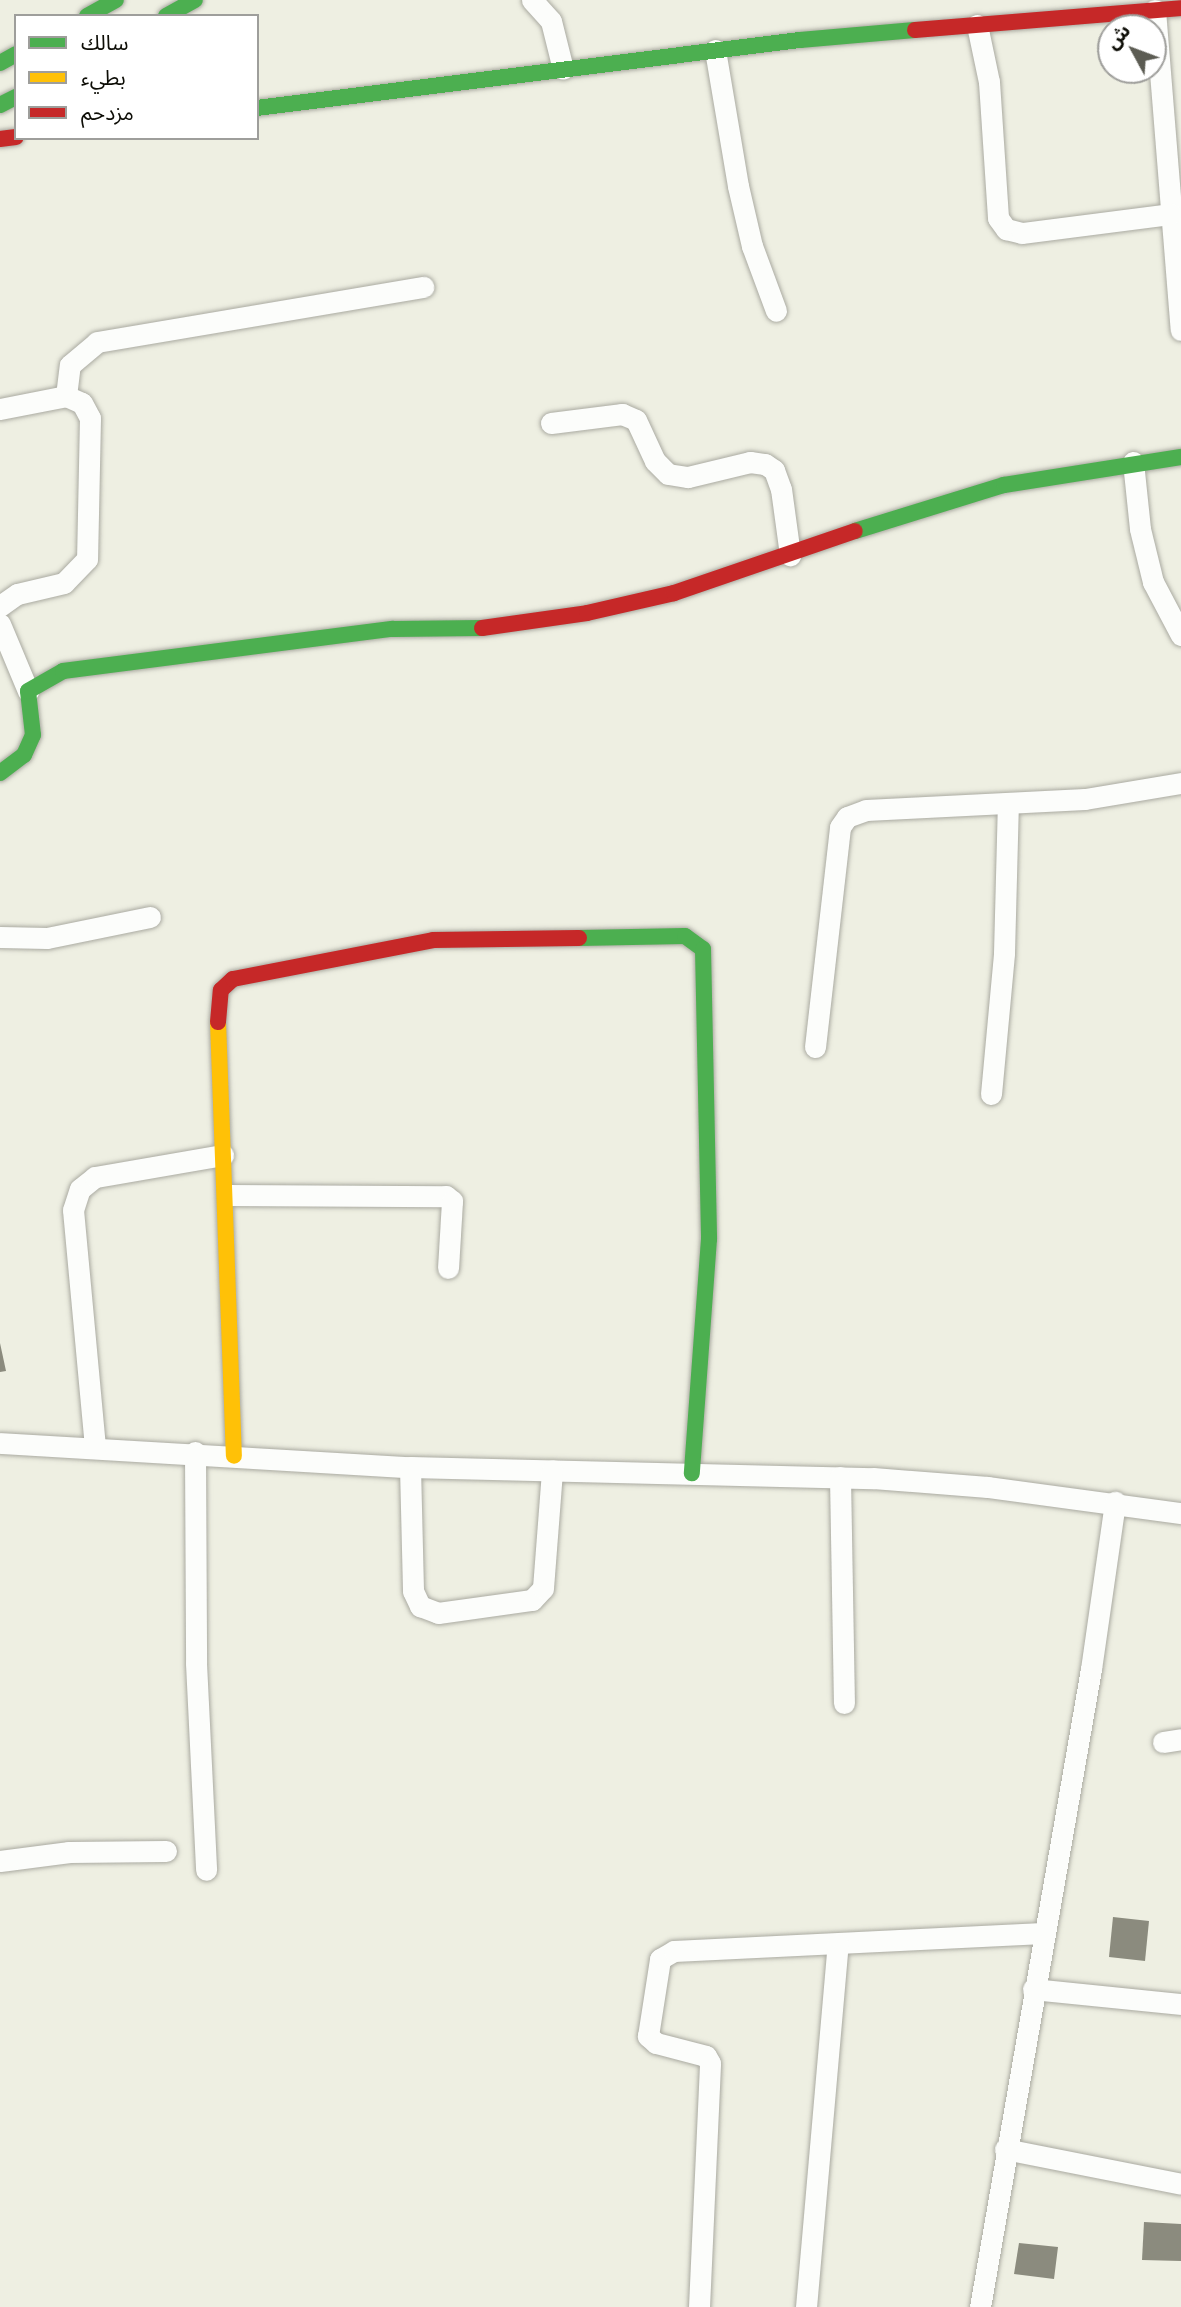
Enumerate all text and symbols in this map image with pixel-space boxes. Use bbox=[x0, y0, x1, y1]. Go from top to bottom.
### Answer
legend bbox=[14, 14, 259, 140]
north arrow bbox=[1097, 14, 1167, 84]
text: ش bbox=[1100, 19, 1135, 54]
text: سالك bbox=[81, 29, 128, 55]
text: بطيء bbox=[81, 64, 126, 90]
text: مزدحم bbox=[81, 99, 134, 125]

